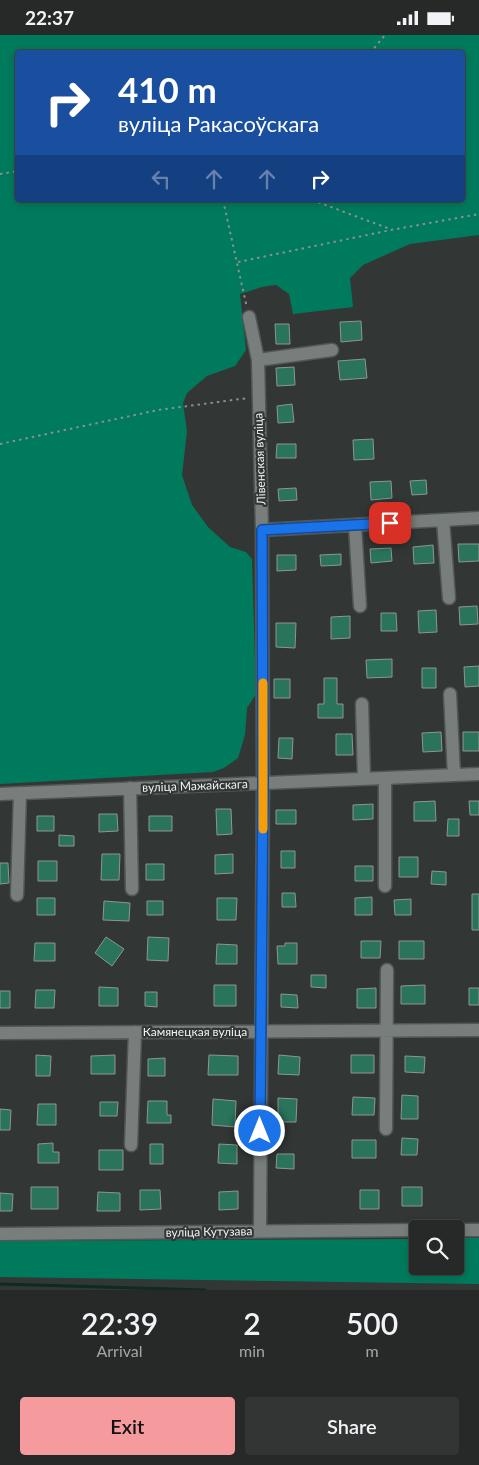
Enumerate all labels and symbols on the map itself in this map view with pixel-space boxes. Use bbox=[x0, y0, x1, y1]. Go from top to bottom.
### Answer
street label: Лівенская вуліца bbox=[250, 413, 269, 506]
pin bbox=[369, 502, 411, 544]
street label: вуліца Мажайскага bbox=[142, 776, 248, 795]
street label: Камянецкая вуліца bbox=[143, 1024, 247, 1039]
position arrow bbox=[233, 1104, 285, 1156]
street label: вуліца Кутузава bbox=[166, 1223, 253, 1240]

